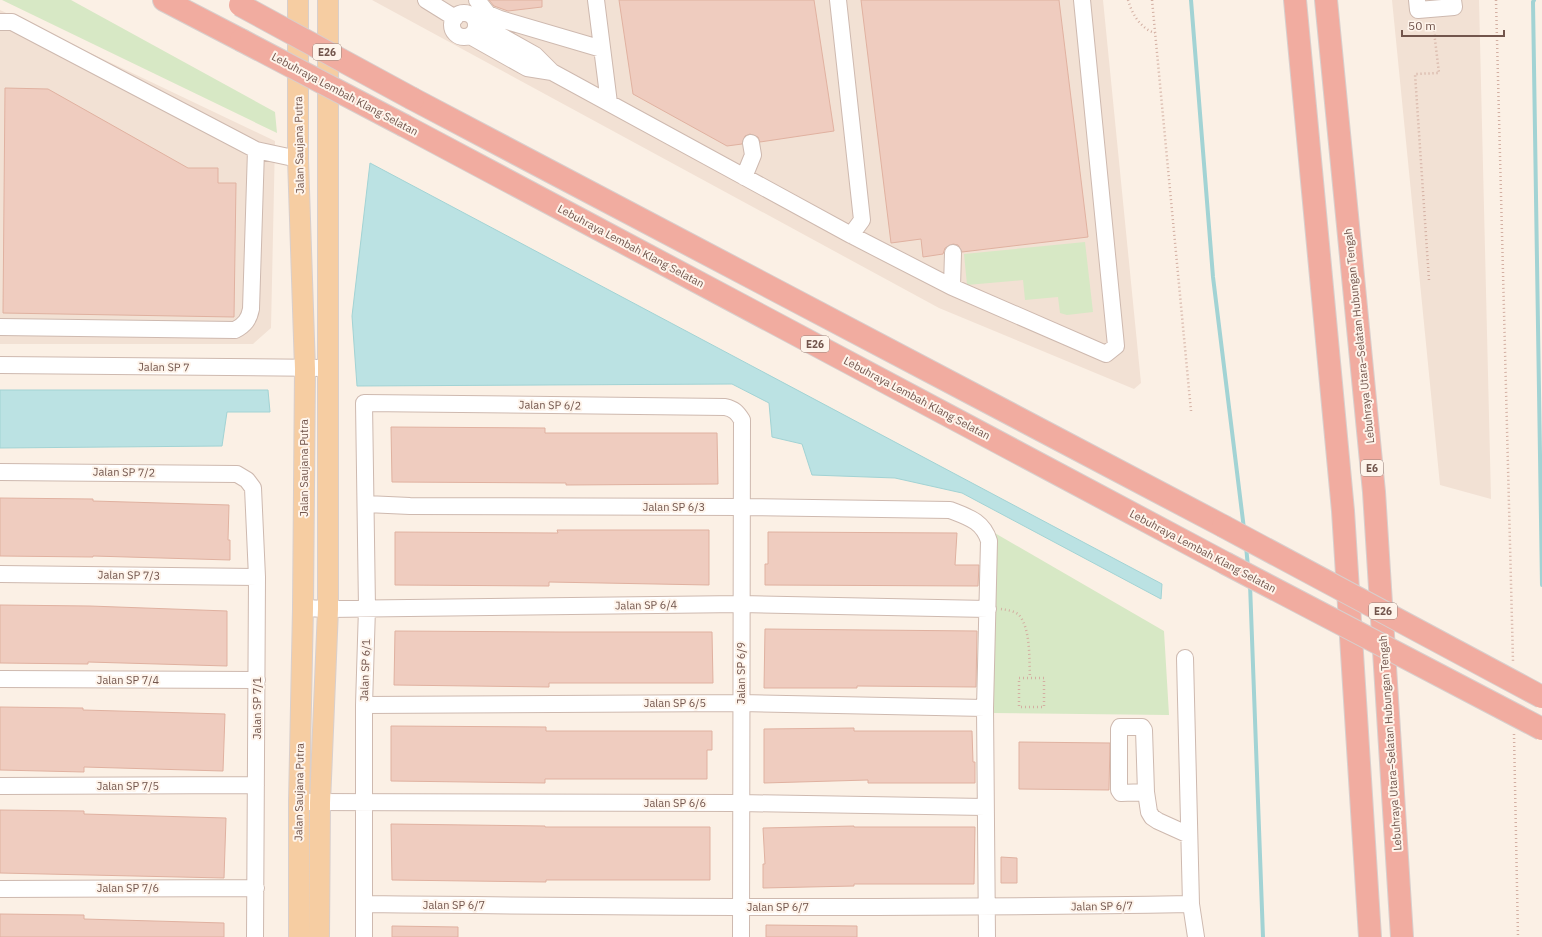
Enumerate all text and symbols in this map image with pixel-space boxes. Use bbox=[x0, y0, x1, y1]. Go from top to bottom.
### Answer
scale bar bbox=[1402, 12, 1504, 38]
text: 50 m bbox=[1408, 18, 1436, 33]
road number: E26 bbox=[313, 44, 341, 60]
street label: Lebuhraya Lembah Klang Selatan bbox=[269, 49, 421, 139]
street label: Jalan Saujana Putra bbox=[291, 96, 307, 194]
street label: Lebuhraya Lembah Klang Selatan bbox=[555, 201, 707, 291]
street label: Lebuhraya Utara–Selatan Hubungan Tengah bbox=[1341, 228, 1377, 444]
road number: E26 bbox=[801, 336, 829, 352]
street label: Lebuhraya Lembah Klang Selatan bbox=[841, 353, 993, 443]
street label: Jalan SP 7 bbox=[138, 360, 190, 374]
street label: Jalan SP 6/2 bbox=[519, 397, 581, 413]
street label: Jalan Saujana Putra bbox=[297, 419, 311, 517]
road number: E6 bbox=[1361, 460, 1383, 476]
street label: Jalan SP 7/2 bbox=[93, 464, 155, 480]
street label: Jalan SP 6/3 bbox=[643, 500, 705, 514]
street label: Lebuhraya Lembah Klang Selatan bbox=[1127, 506, 1279, 596]
street label: Jalan SP 7/3 bbox=[98, 567, 160, 583]
street label: Jalan SP 6/4 bbox=[615, 597, 678, 613]
road number: E26 bbox=[1369, 603, 1397, 619]
street label: Lebuhraya Utara–Selatan Hubungan Tengah bbox=[1375, 635, 1405, 851]
street label: Jalan SP 6/1 bbox=[357, 638, 373, 701]
street label: Jalan SP 6/9 bbox=[734, 642, 748, 704]
street label: Jalan SP 7/4 bbox=[97, 673, 160, 687]
street label: Jalan SP 7/1 bbox=[250, 676, 264, 739]
street label: Jalan SP 6/5 bbox=[644, 696, 706, 710]
street label: Jalan Saujana Putra bbox=[291, 743, 307, 841]
street label: Jalan SP 7/5 bbox=[97, 779, 159, 793]
street label: Jalan SP 6/6 bbox=[644, 796, 706, 810]
street label: Jalan SP 7/6 bbox=[97, 881, 159, 895]
street label: Jalan SP 6/7 bbox=[423, 898, 485, 912]
street label: Jalan SP 6/7 bbox=[1071, 898, 1133, 914]
street label: Jalan SP 6/7 bbox=[747, 900, 809, 914]

